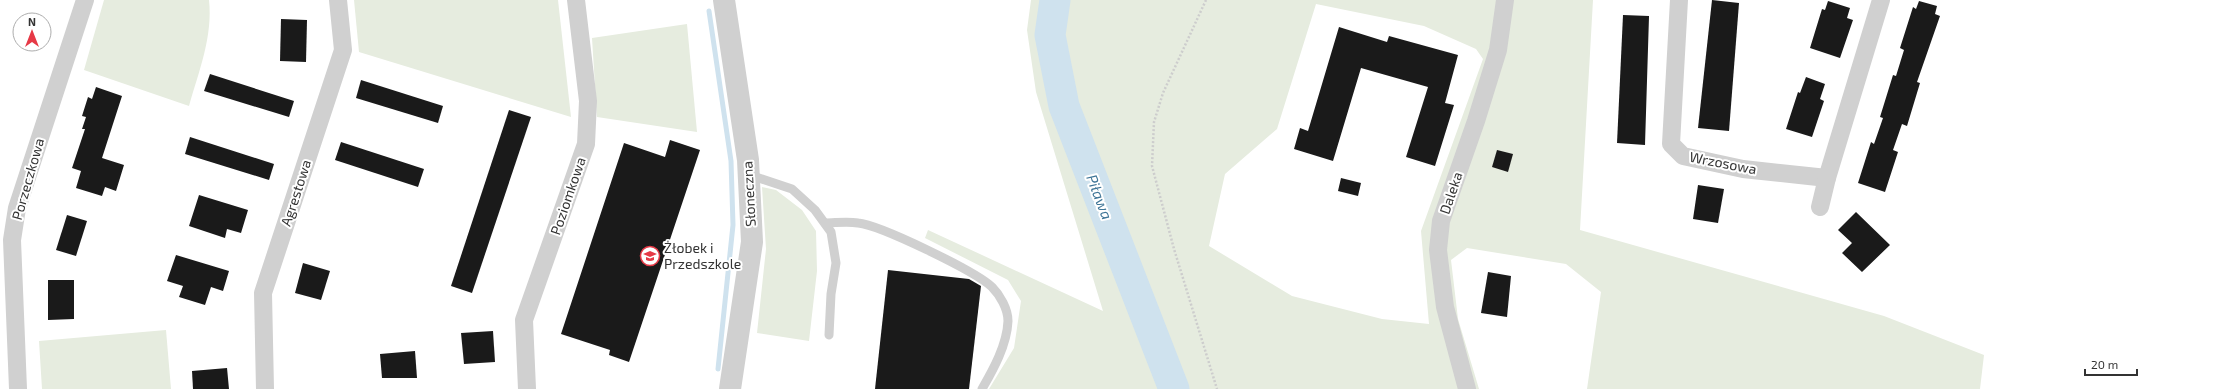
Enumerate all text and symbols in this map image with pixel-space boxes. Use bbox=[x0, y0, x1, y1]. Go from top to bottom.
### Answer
north arrow bbox=[12, 12, 52, 52]
text: N bbox=[28, 15, 36, 28]
street label: Porzeczkowa bbox=[8, 136, 47, 222]
street label: Wrzosowa bbox=[1688, 148, 1758, 177]
street label: Poziomkowa bbox=[546, 155, 589, 237]
street label: Agrestowa bbox=[277, 157, 314, 228]
street label: Słoneczna bbox=[738, 161, 759, 227]
street label: Daleka bbox=[1435, 170, 1466, 216]
water label: Piława bbox=[1083, 172, 1117, 222]
place label: Żłobek i Przedszkole bbox=[664, 239, 741, 272]
school or university icon: Żłobek i Przedszkole bbox=[639, 245, 661, 267]
scale bar bbox=[2085, 351, 2137, 377]
text: 20 m bbox=[2091, 357, 2118, 371]

